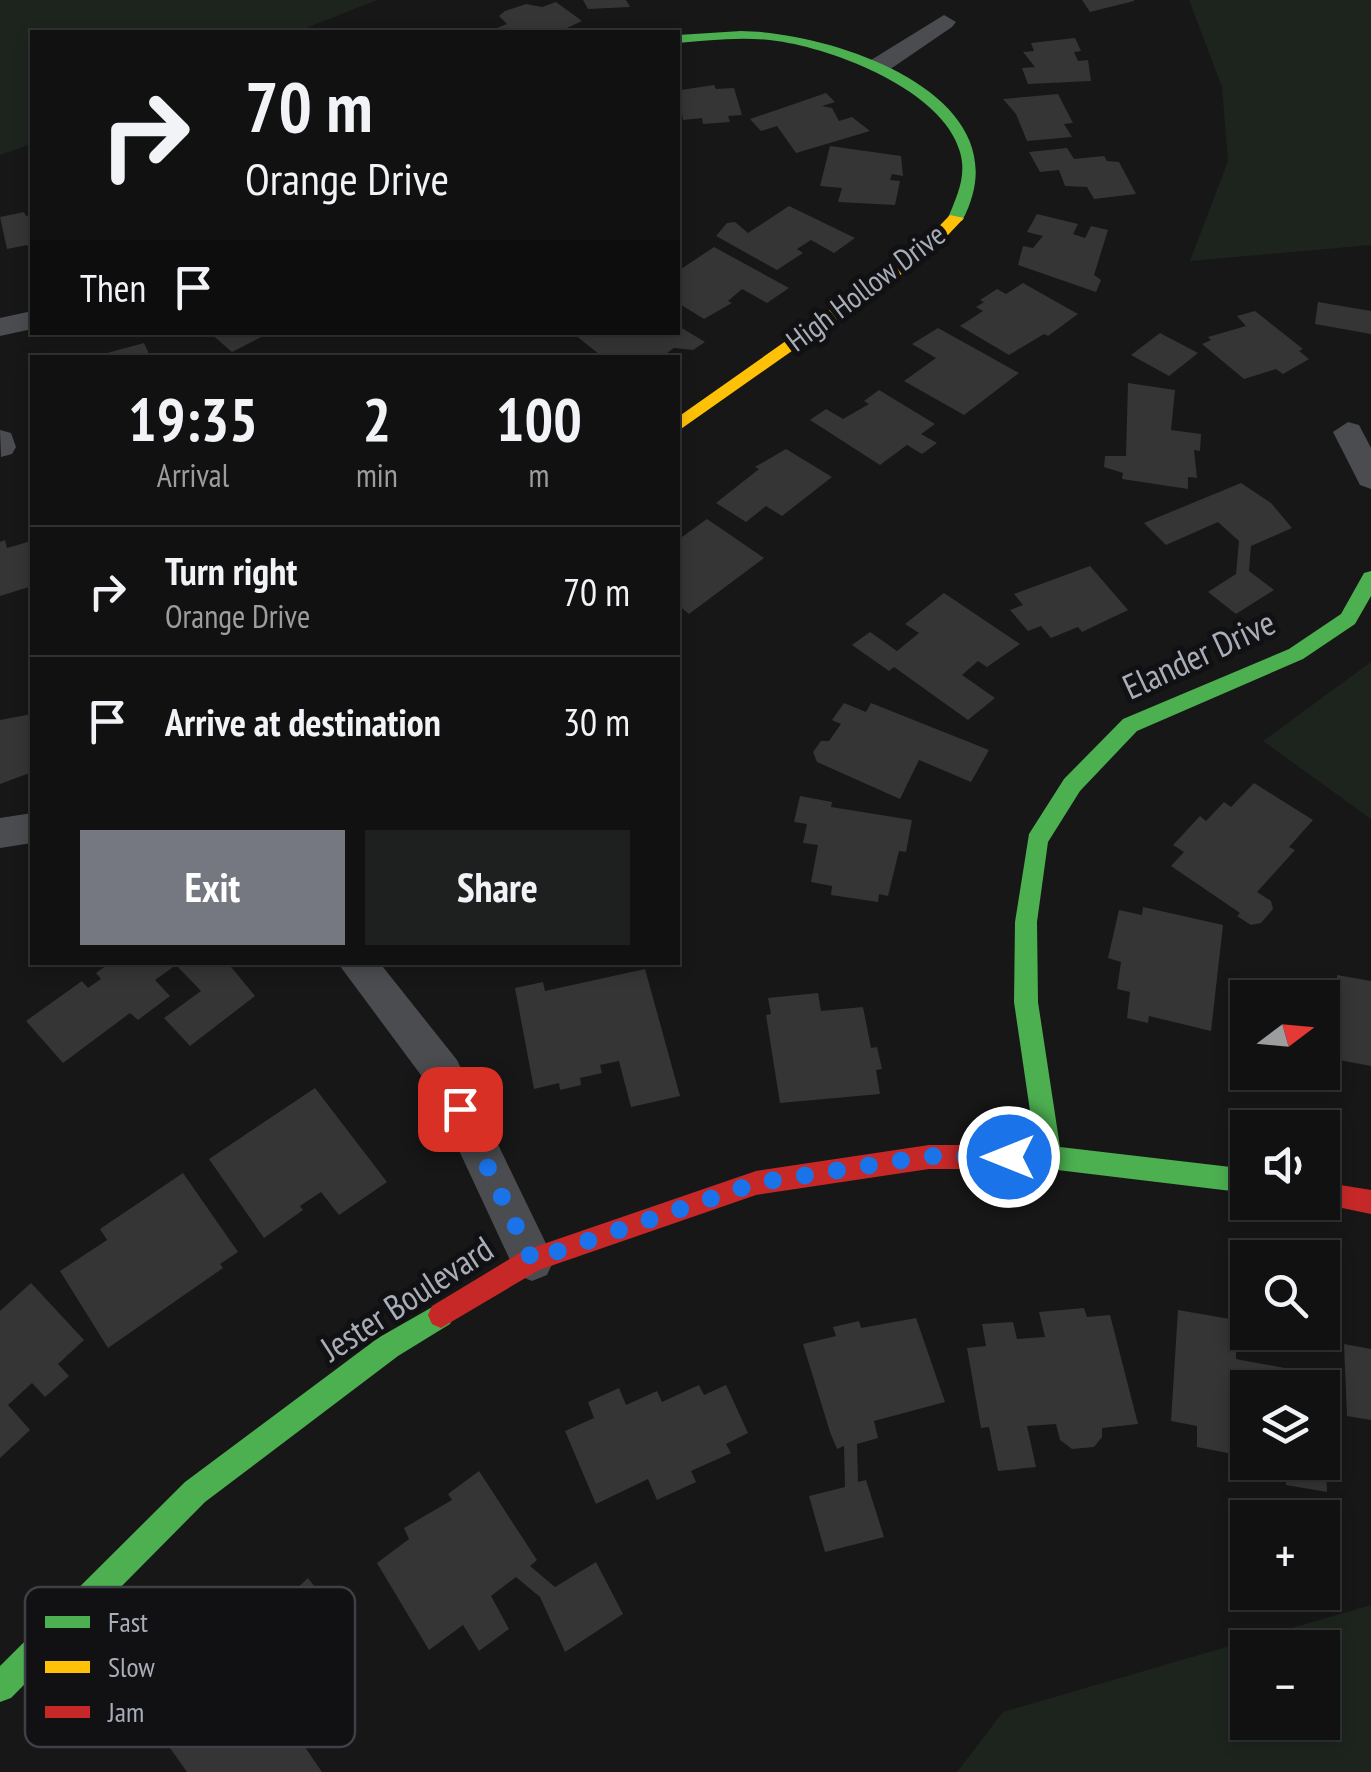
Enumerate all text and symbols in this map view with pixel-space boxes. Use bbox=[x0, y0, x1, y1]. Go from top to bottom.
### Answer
text: 70 m bbox=[245, 61, 373, 151]
icon: right bbox=[80, 70, 210, 200]
text: Orange Drive bbox=[245, 149, 449, 207]
street label: High Hollow Drive bbox=[778, 214, 952, 359]
icon: arrive bbox=[166, 260, 221, 315]
text: Then bbox=[80, 263, 146, 312]
text: 19:35 bbox=[128, 380, 258, 458]
text: 2 bbox=[363, 380, 391, 458]
text: 100 bbox=[496, 380, 582, 458]
text: Arrival bbox=[157, 454, 229, 496]
text: min bbox=[356, 454, 398, 496]
text: m bbox=[528, 454, 549, 496]
text: Turn right bbox=[165, 546, 297, 595]
icon: right bbox=[80, 564, 135, 619]
text: 70 m bbox=[563, 567, 630, 616]
text: Orange Drive bbox=[165, 595, 310, 637]
street label: Elander Drive bbox=[1115, 599, 1282, 709]
icon: arrive bbox=[80, 694, 135, 749]
text: Arrive at destination bbox=[165, 697, 441, 746]
text: 30 m bbox=[563, 697, 630, 746]
button: Exit bbox=[80, 830, 345, 945]
button: Share bbox=[365, 830, 630, 945]
north arrow bbox=[1230, 980, 1340, 1090]
map controls bbox=[1230, 980, 1340, 1740]
pin bbox=[418, 1067, 503, 1152]
icon: arrive bbox=[433, 1082, 488, 1137]
position arrow bbox=[957, 1105, 1061, 1209]
button: sound bbox=[1230, 1110, 1340, 1220]
street label: Jester Boulevard bbox=[311, 1225, 501, 1372]
button: search bbox=[1230, 1240, 1340, 1350]
button: layers bbox=[1230, 1370, 1340, 1480]
button: + bbox=[1230, 1500, 1340, 1610]
legend bbox=[25, 1587, 355, 1747]
text: Fast bbox=[108, 1603, 148, 1640]
button: − bbox=[1230, 1630, 1340, 1740]
text: Slow bbox=[108, 1648, 155, 1685]
text: Jam bbox=[107, 1693, 144, 1730]

